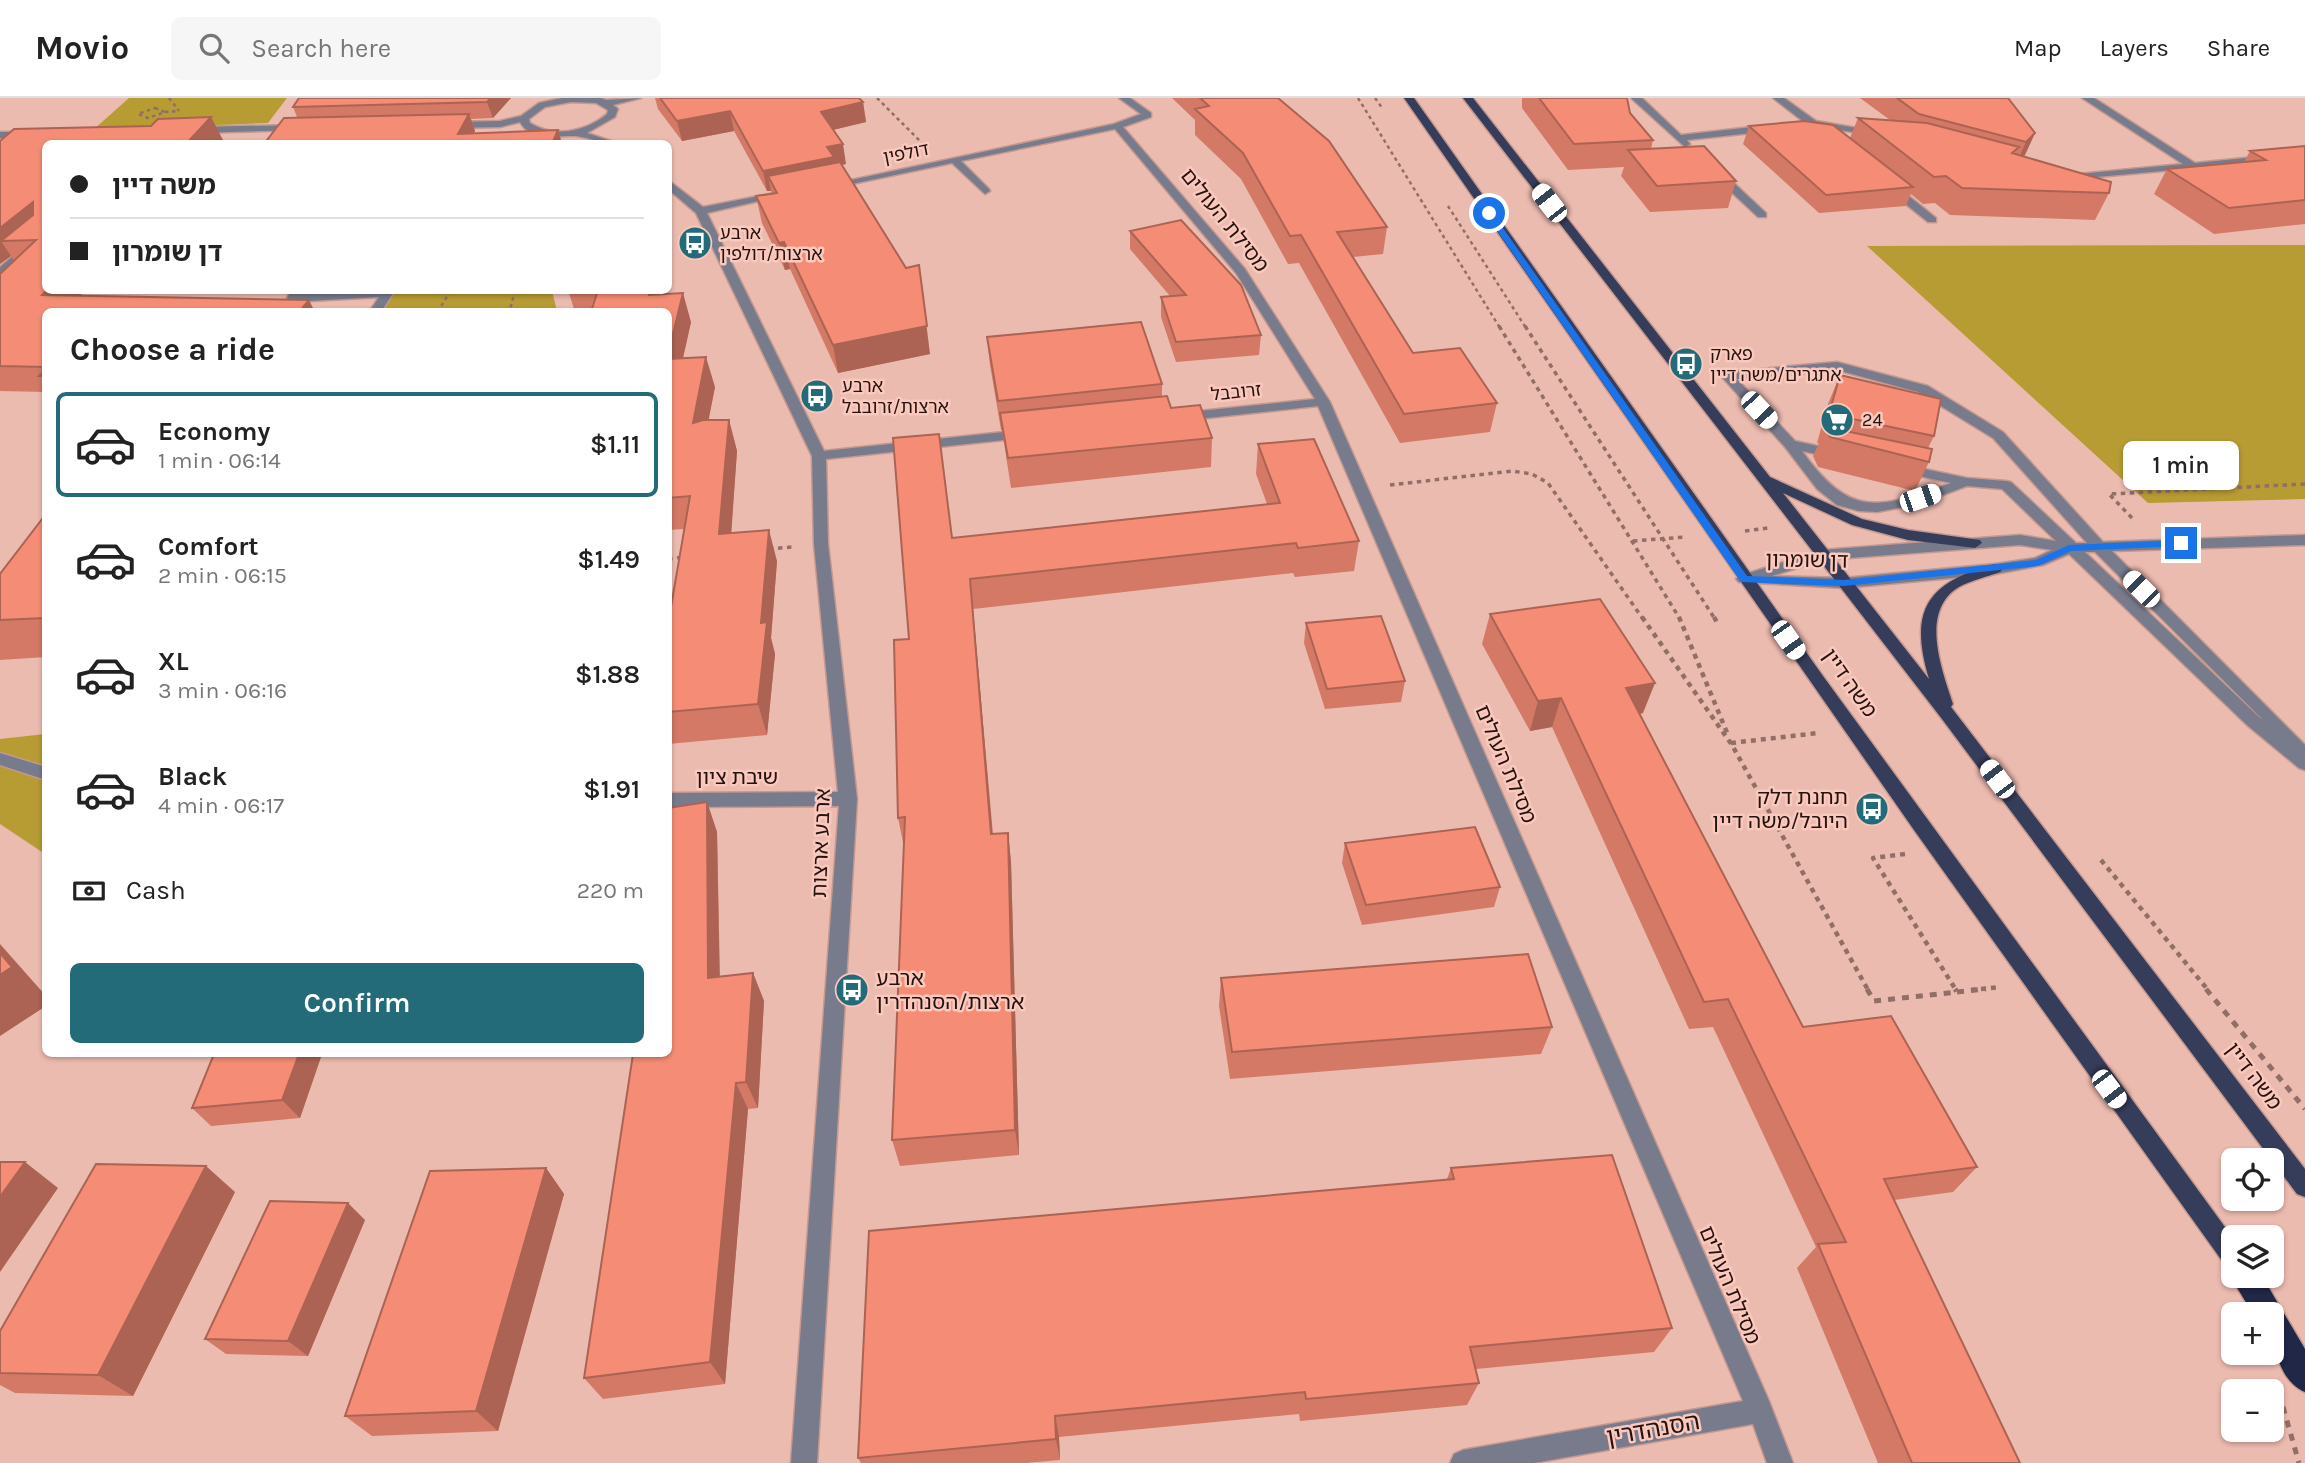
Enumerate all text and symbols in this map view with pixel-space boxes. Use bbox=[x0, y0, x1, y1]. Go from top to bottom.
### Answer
search box bbox=[171, 17, 661, 80]
text: Movio bbox=[35, 29, 129, 67]
icon: search bbox=[195, 29, 233, 67]
text: Search here bbox=[251, 33, 391, 64]
text: Map bbox=[2014, 34, 2062, 62]
text: Layers bbox=[2100, 34, 2169, 62]
text: Share bbox=[2207, 34, 2270, 62]
street label: דולפין bbox=[881, 138, 931, 168]
street label: מסילת העולים bbox=[1176, 163, 1274, 277]
text: משה דיין bbox=[112, 170, 216, 201]
car bbox=[1528, 180, 1571, 226]
route start bbox=[1473, 197, 1505, 229]
place label: ארבע ארצות/דולפין bbox=[720, 222, 823, 265]
bus stop icon: ארבע ארצות/דולפין bbox=[676, 224, 714, 262]
text: דן שומרון bbox=[112, 237, 222, 268]
text: Choose a ride bbox=[70, 331, 275, 368]
place label: פארק אתגרים/משה דיין bbox=[1710, 343, 1842, 386]
bus stop icon: פארק אתגרים/משה דיין bbox=[1667, 345, 1705, 383]
place label: ארבע ארצות/זרובבל bbox=[842, 375, 949, 418]
bus stop icon: ארבע ארצות/זרובבל bbox=[798, 377, 836, 415]
street label: זרובבל bbox=[1210, 378, 1262, 406]
car bbox=[1737, 387, 1782, 433]
supermarket icon: 24 bbox=[1818, 401, 1856, 439]
place label: 24 bbox=[1862, 409, 1882, 431]
icon: car bbox=[74, 413, 137, 476]
text: Economy bbox=[158, 416, 270, 447]
text: $1.11 bbox=[590, 429, 640, 460]
callout: 1 min bbox=[2123, 442, 2239, 490]
text: 1 min · 06:14 bbox=[158, 447, 281, 474]
text: 1 min bbox=[2152, 452, 2210, 479]
car bbox=[1897, 481, 1944, 515]
route end bbox=[2165, 527, 2197, 559]
icon: car bbox=[74, 528, 137, 591]
text: Comfort bbox=[158, 531, 259, 562]
text: $1.49 bbox=[577, 544, 640, 575]
street label: דן שומרון bbox=[1765, 547, 1849, 573]
text: 2 min · 06:15 bbox=[158, 562, 287, 589]
car bbox=[2119, 567, 2164, 611]
car bbox=[1768, 617, 1809, 663]
icon: car bbox=[74, 643, 137, 706]
street label: משה דיין bbox=[1818, 644, 1882, 722]
text: XL bbox=[158, 646, 189, 677]
text: $1.88 bbox=[575, 659, 640, 690]
text: 3 min · 06:16 bbox=[158, 677, 287, 704]
street label: מסילת העולים bbox=[1470, 701, 1542, 827]
car bbox=[1976, 756, 2019, 802]
icon: car bbox=[74, 758, 137, 821]
text: Black bbox=[158, 761, 227, 792]
street label: שיבת ציון bbox=[696, 765, 778, 789]
text: $1.91 bbox=[583, 774, 640, 805]
place label: תחנת דלק היובל/משה דיין bbox=[1712, 785, 1848, 833]
street label: ארבע ארצות bbox=[807, 788, 835, 898]
bus stop icon: תחנת דלק היובל/משה דיין bbox=[1853, 790, 1891, 828]
text: 4 min · 06:17 bbox=[158, 792, 284, 819]
icon: cash bbox=[70, 872, 108, 910]
text: Cash bbox=[126, 875, 186, 906]
text: 220 m bbox=[577, 877, 644, 904]
button: Confirm bbox=[70, 963, 644, 1043]
place label: ארבע ארצות/הסנהדרין bbox=[876, 966, 1024, 1014]
bus stop icon: ארבע ארצות/הסנהדרין bbox=[833, 971, 871, 1009]
street label: משה דיין bbox=[2221, 1038, 2287, 1114]
car bbox=[2088, 1066, 2131, 1112]
map controls bbox=[2221, 1148, 2284, 1442]
button: locate bbox=[2221, 1148, 2284, 1211]
street label: מסילת העולים bbox=[1694, 1222, 1766, 1348]
button: layers bbox=[2221, 1225, 2284, 1288]
button: + bbox=[2221, 1302, 2284, 1365]
button: − bbox=[2221, 1379, 2284, 1442]
street label: הסנהדרין bbox=[1604, 1407, 1702, 1451]

